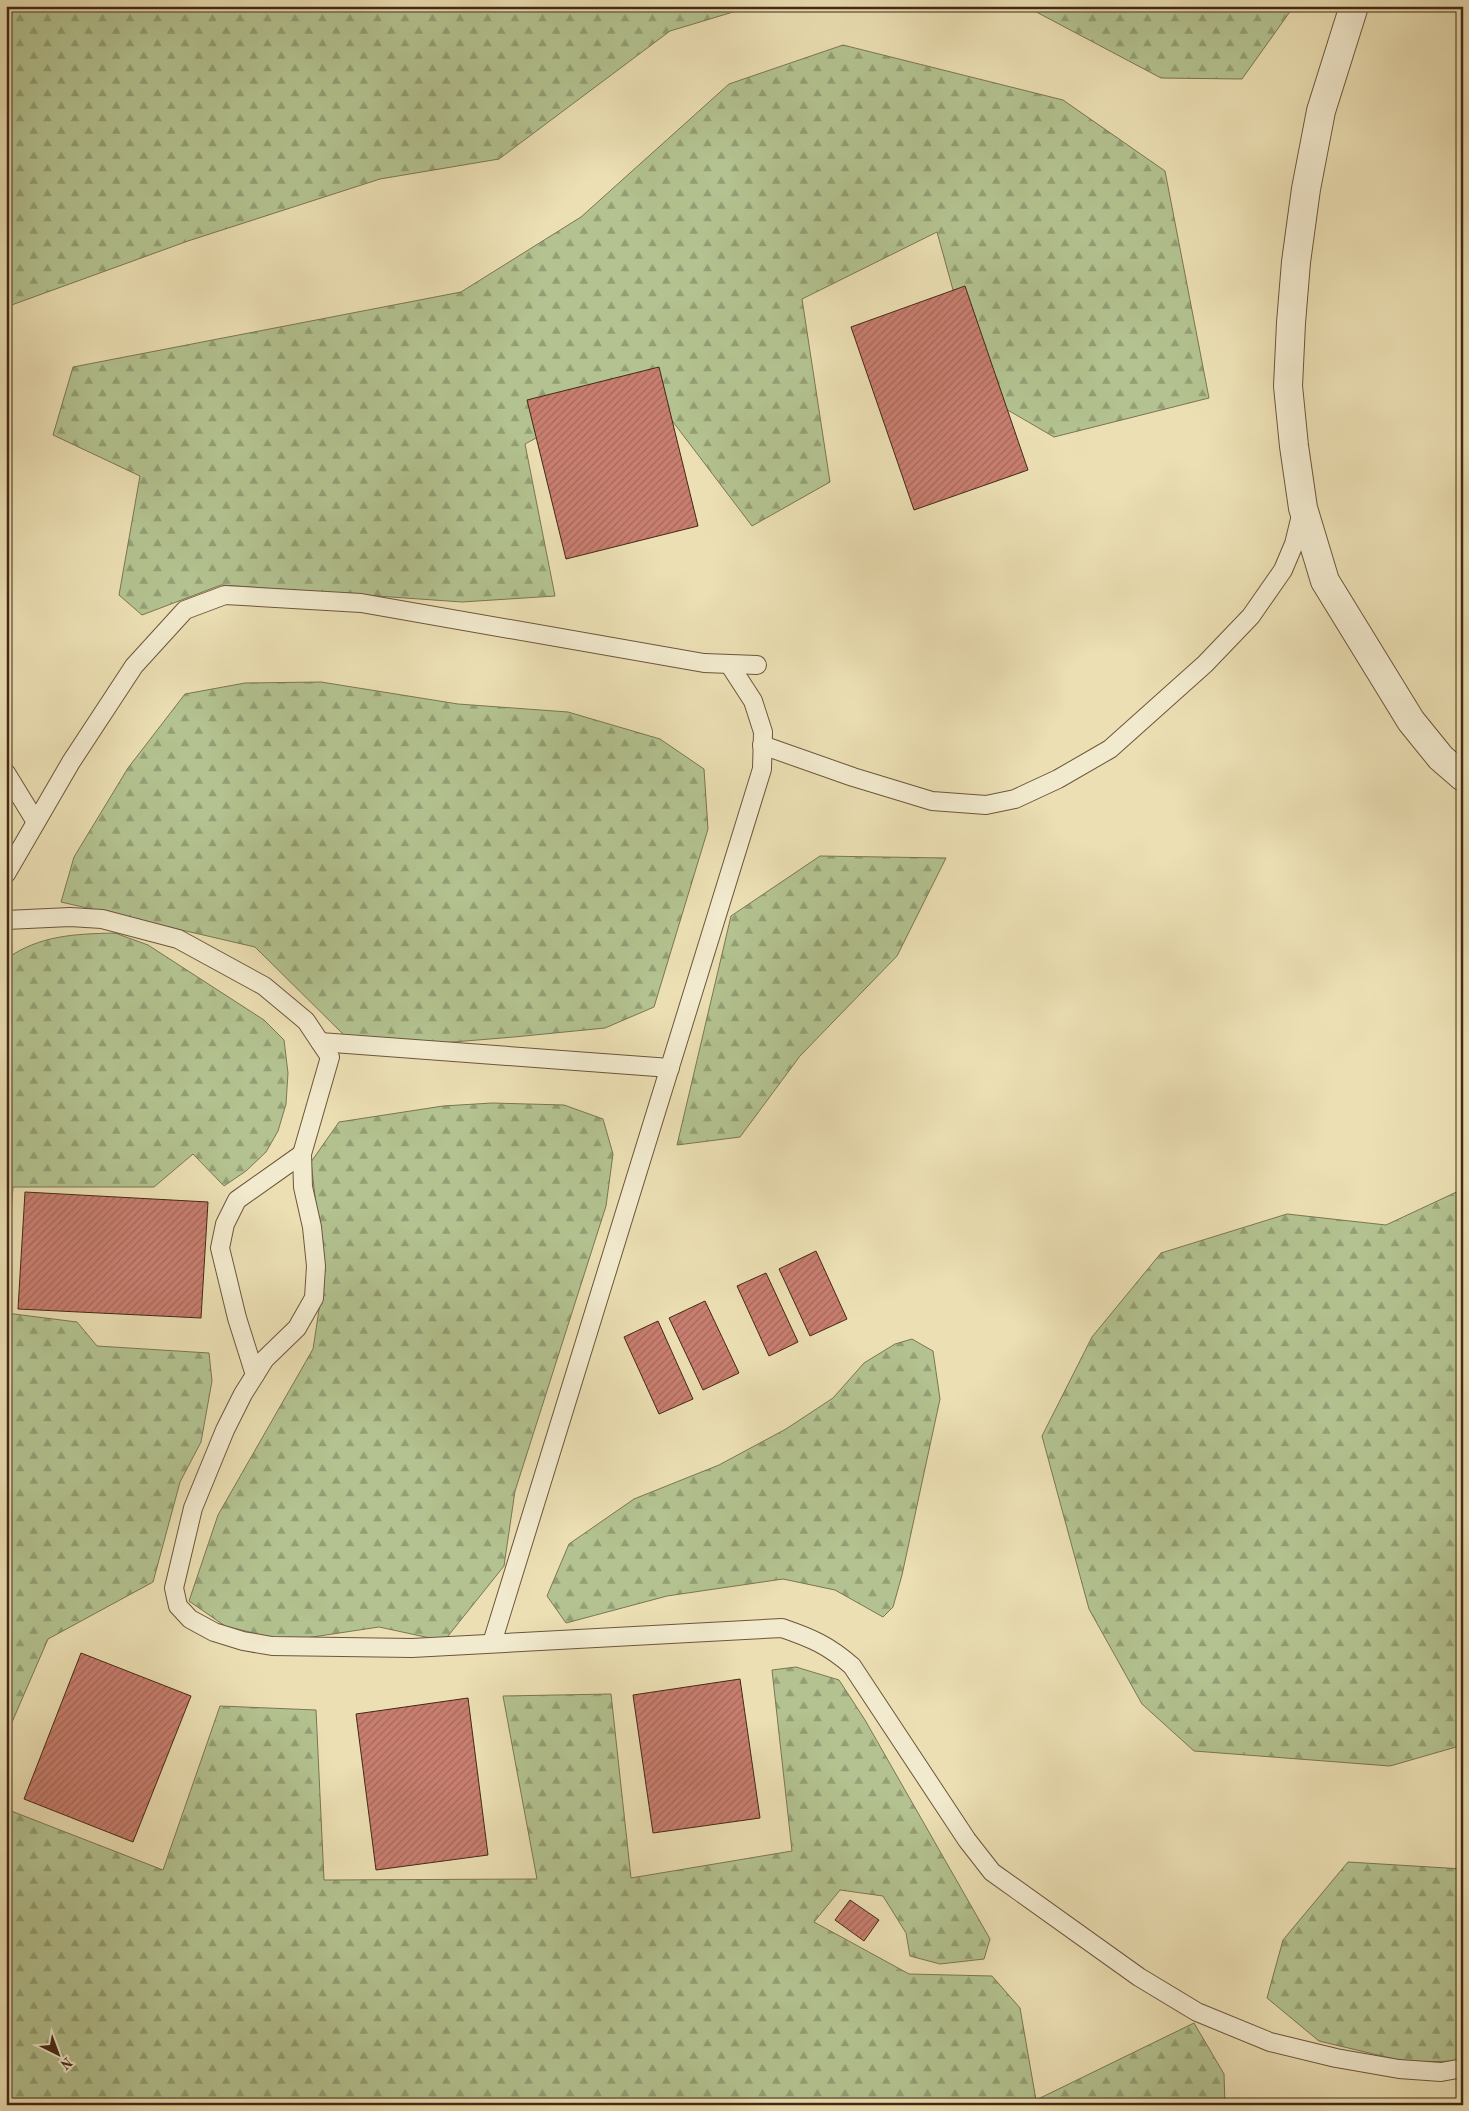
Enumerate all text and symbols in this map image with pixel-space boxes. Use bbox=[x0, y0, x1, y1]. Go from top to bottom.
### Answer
north arrow bbox=[32, 2028, 82, 2078]
text: N bbox=[57, 2054, 75, 2072]

